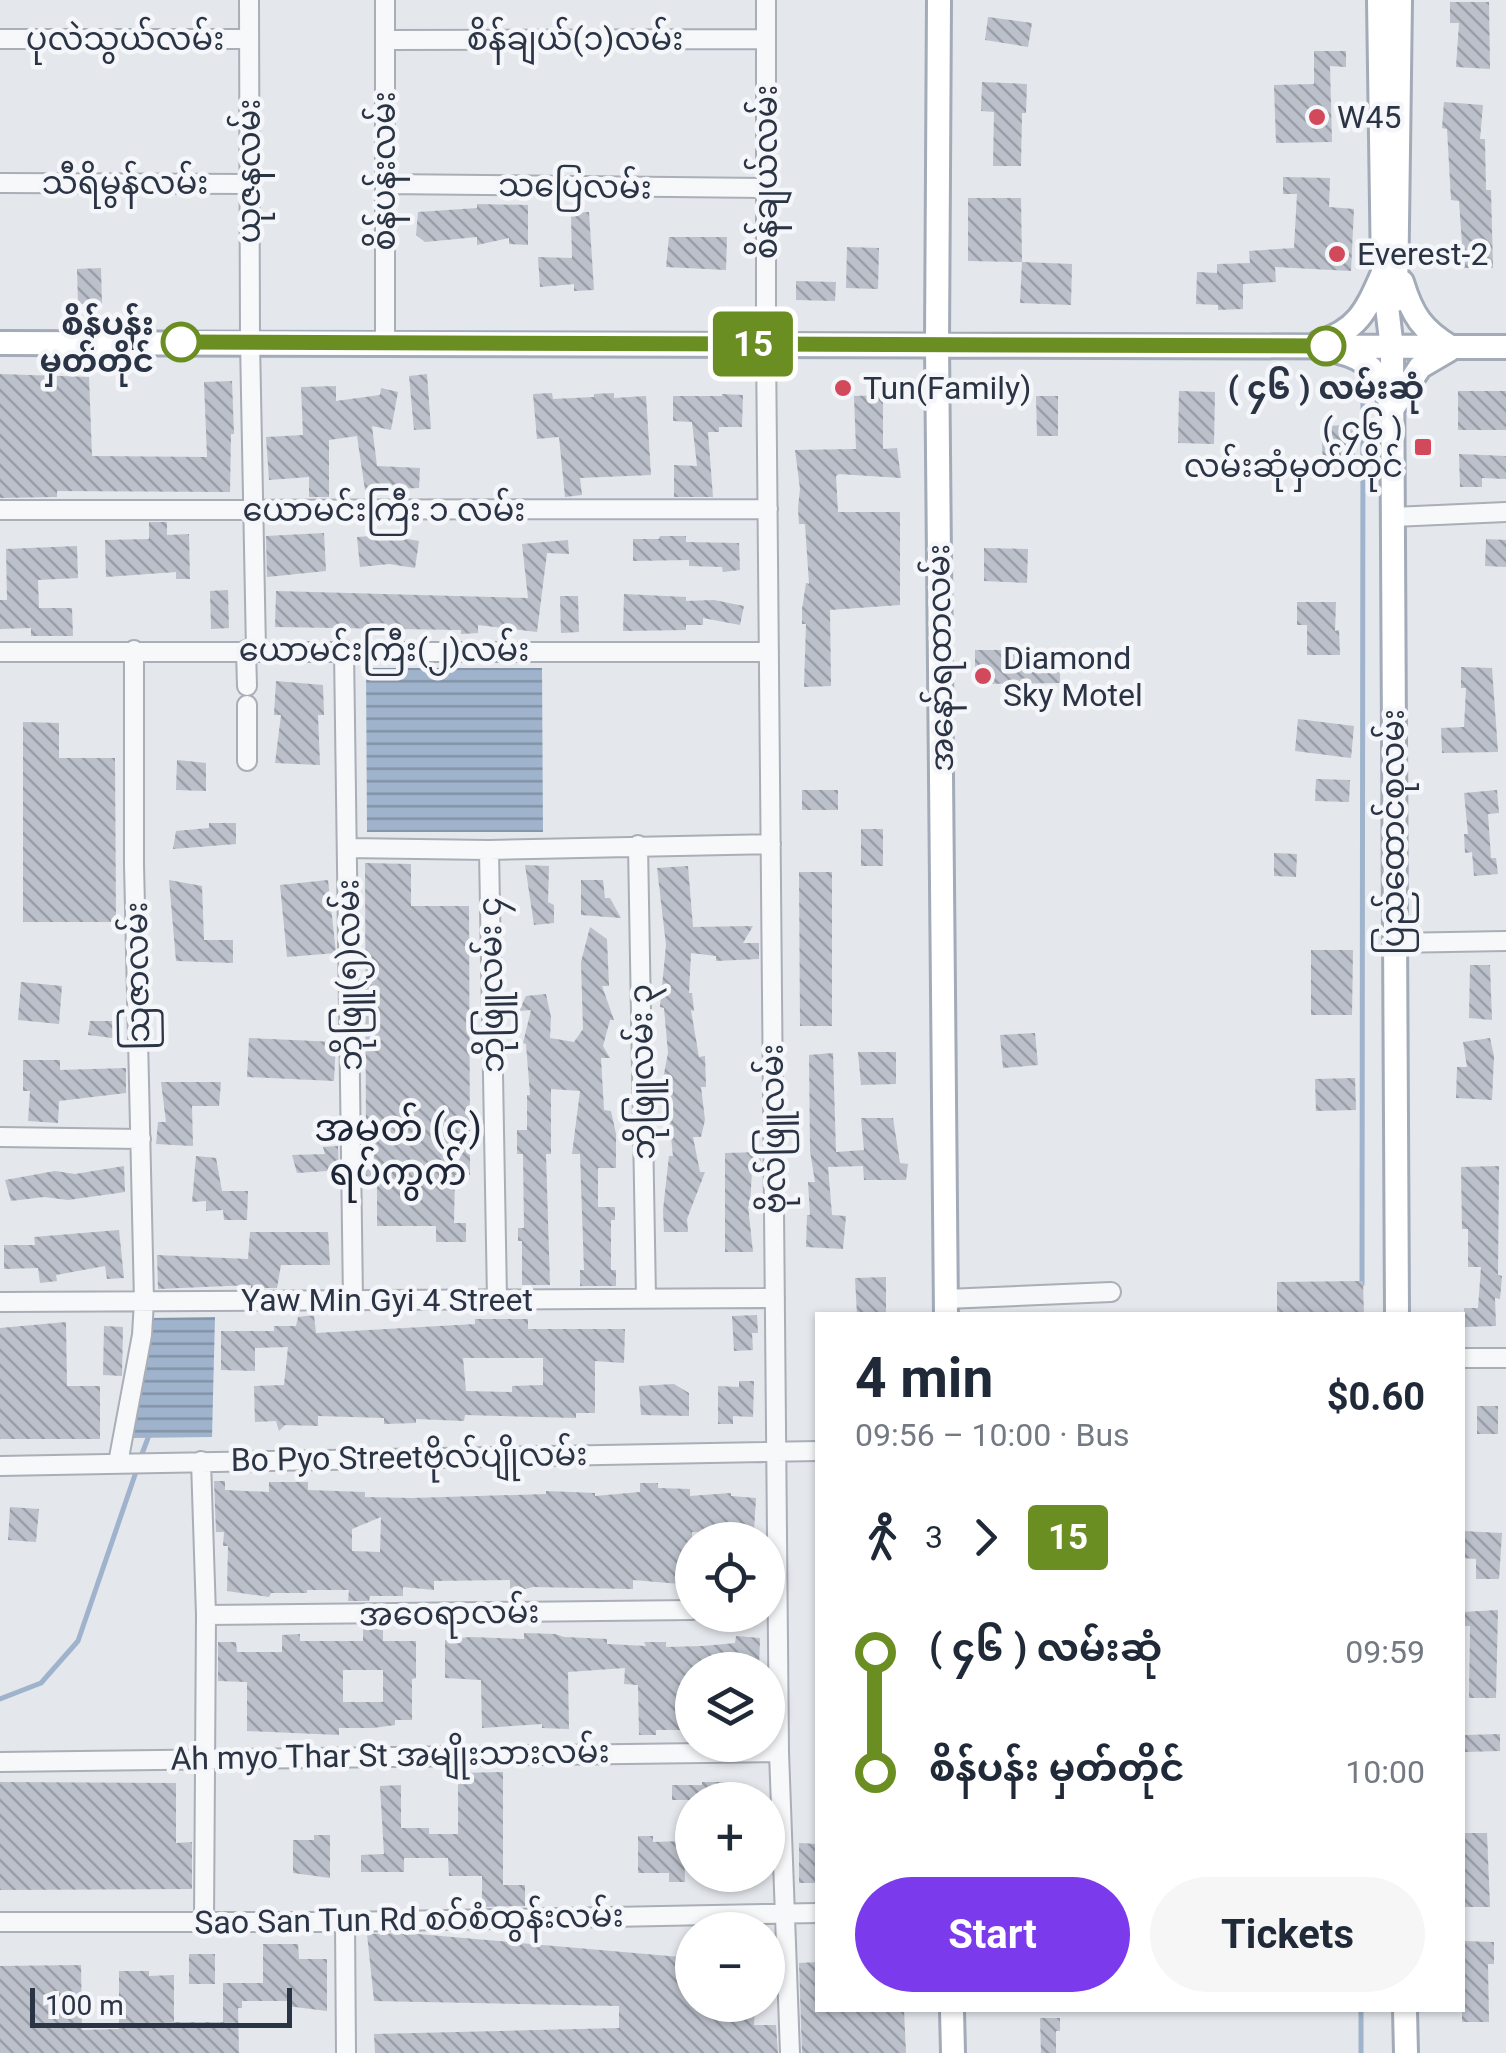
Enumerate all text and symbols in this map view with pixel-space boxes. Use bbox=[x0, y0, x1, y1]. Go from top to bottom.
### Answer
street label: ပုလဲသွယ်လမ်း bbox=[26, 16, 224, 65]
street label: စိန်ချယ်(၁)လမ်း bbox=[467, 16, 683, 65]
street label: စိန်ချယ်လမ်း bbox=[743, 85, 792, 259]
street label: စိန်ပန်းလမ်း bbox=[361, 91, 410, 251]
place label: W45 bbox=[1337, 98, 1401, 136]
street label: ယုဇနလမ်း bbox=[226, 99, 275, 243]
marker: W45 bbox=[1306, 106, 1328, 128]
street label: သီရိမွန်လမ်း bbox=[42, 160, 208, 209]
street label: သပြေလမ်း bbox=[498, 162, 652, 213]
place label: Everest-2 bbox=[1357, 235, 1488, 273]
marker: Everest-2 bbox=[1326, 243, 1348, 265]
place label: စိန်ပန်း မှတ်တိုင် bbox=[40, 302, 154, 387]
line badge: 15 bbox=[708, 312, 798, 376]
marker: စိန်ပန်း မှတ်တိုင် bbox=[162, 323, 200, 361]
text: 15 bbox=[733, 324, 773, 365]
marker: ( ၄၆ ) လမ်းဆုံ bbox=[1307, 327, 1345, 365]
place label: ( ၄၆ ) လမ်းဆုံ bbox=[1228, 366, 1424, 414]
place label: Tun(Family) bbox=[863, 369, 1031, 407]
marker: Tun(Family) bbox=[832, 377, 854, 399]
place label: ( ၄၆ ) လမ်းဆုံမှတ်တိုင် bbox=[1184, 407, 1403, 492]
marker: ( ၄၆ ) လမ်းဆုံမှတ်တိုင် bbox=[1412, 436, 1434, 458]
street label: ယောမင်းကြီး ၁ လမ်း bbox=[243, 487, 525, 536]
street label: အနော်ရထာလမ်း bbox=[915, 544, 968, 772]
street label: ယောမင်းကြီး(၂)လမ်း bbox=[239, 627, 529, 676]
place label: Diamond Sky Motel bbox=[1003, 639, 1143, 714]
marker: Diamond Sky Motel bbox=[972, 665, 994, 687]
street label: ပြည်ထောင်စုလမ်း bbox=[1370, 709, 1419, 955]
street label: ဘိုဖြူ(၅)လမ်း bbox=[324, 879, 377, 1071]
street label: ဘိုဖြူလမ်း ၄ bbox=[466, 897, 519, 1073]
street label: သြဇာလမ်း bbox=[113, 901, 164, 1051]
street label: ဘိုဖြူလမ်း ၃ bbox=[617, 984, 670, 1160]
street label: ဗိုလ်ဖြူလမ်း bbox=[749, 1044, 800, 1214]
district label: အမှတ် (၄) ရပ်ကွက် bbox=[314, 1102, 482, 1203]
street label: Yaw Min Gyi 4 Street bbox=[241, 1281, 533, 1319]
text: 4 min bbox=[855, 1346, 993, 1410]
text: $0.60 bbox=[1327, 1375, 1425, 1419]
text: 09:56 – 10:00 · Bus bbox=[855, 1416, 1130, 1454]
street label: Bo Pyo Streetဗိုလ်ပျိုလမ်း bbox=[230, 1431, 588, 1486]
icon: walk bbox=[855, 1510, 910, 1565]
icon: forward bbox=[958, 1510, 1013, 1565]
text: 15 bbox=[1048, 1517, 1088, 1558]
text: 3 bbox=[925, 1518, 943, 1556]
map controls bbox=[675, 1522, 785, 2022]
button: locate bbox=[675, 1522, 785, 1632]
street label: အဝေရာလမ်း bbox=[358, 1588, 540, 1641]
text: ( ၄၆ ) လမ်းဆုံ bbox=[929, 1626, 1162, 1670]
text: 09:59 bbox=[1345, 1633, 1425, 1671]
button: layers bbox=[675, 1652, 785, 1762]
street label: Ah myo Thar St အမျိုးသားလမ်း bbox=[170, 1728, 610, 1785]
text: စိန်ပန်း မှတ်တိုင် bbox=[929, 1746, 1185, 1790]
text: 10:00 bbox=[1345, 1753, 1425, 1791]
button: + bbox=[675, 1782, 785, 1892]
button: Start bbox=[855, 1877, 1130, 1992]
button: Tickets bbox=[1150, 1877, 1425, 1992]
street label: Sao San Tun Rd စဝ်စံထွန်းလမ်း bbox=[194, 1892, 624, 1949]
button: − bbox=[675, 1912, 785, 2022]
scale bar bbox=[30, 1983, 292, 2028]
text: 100 m bbox=[45, 1989, 124, 2022]

